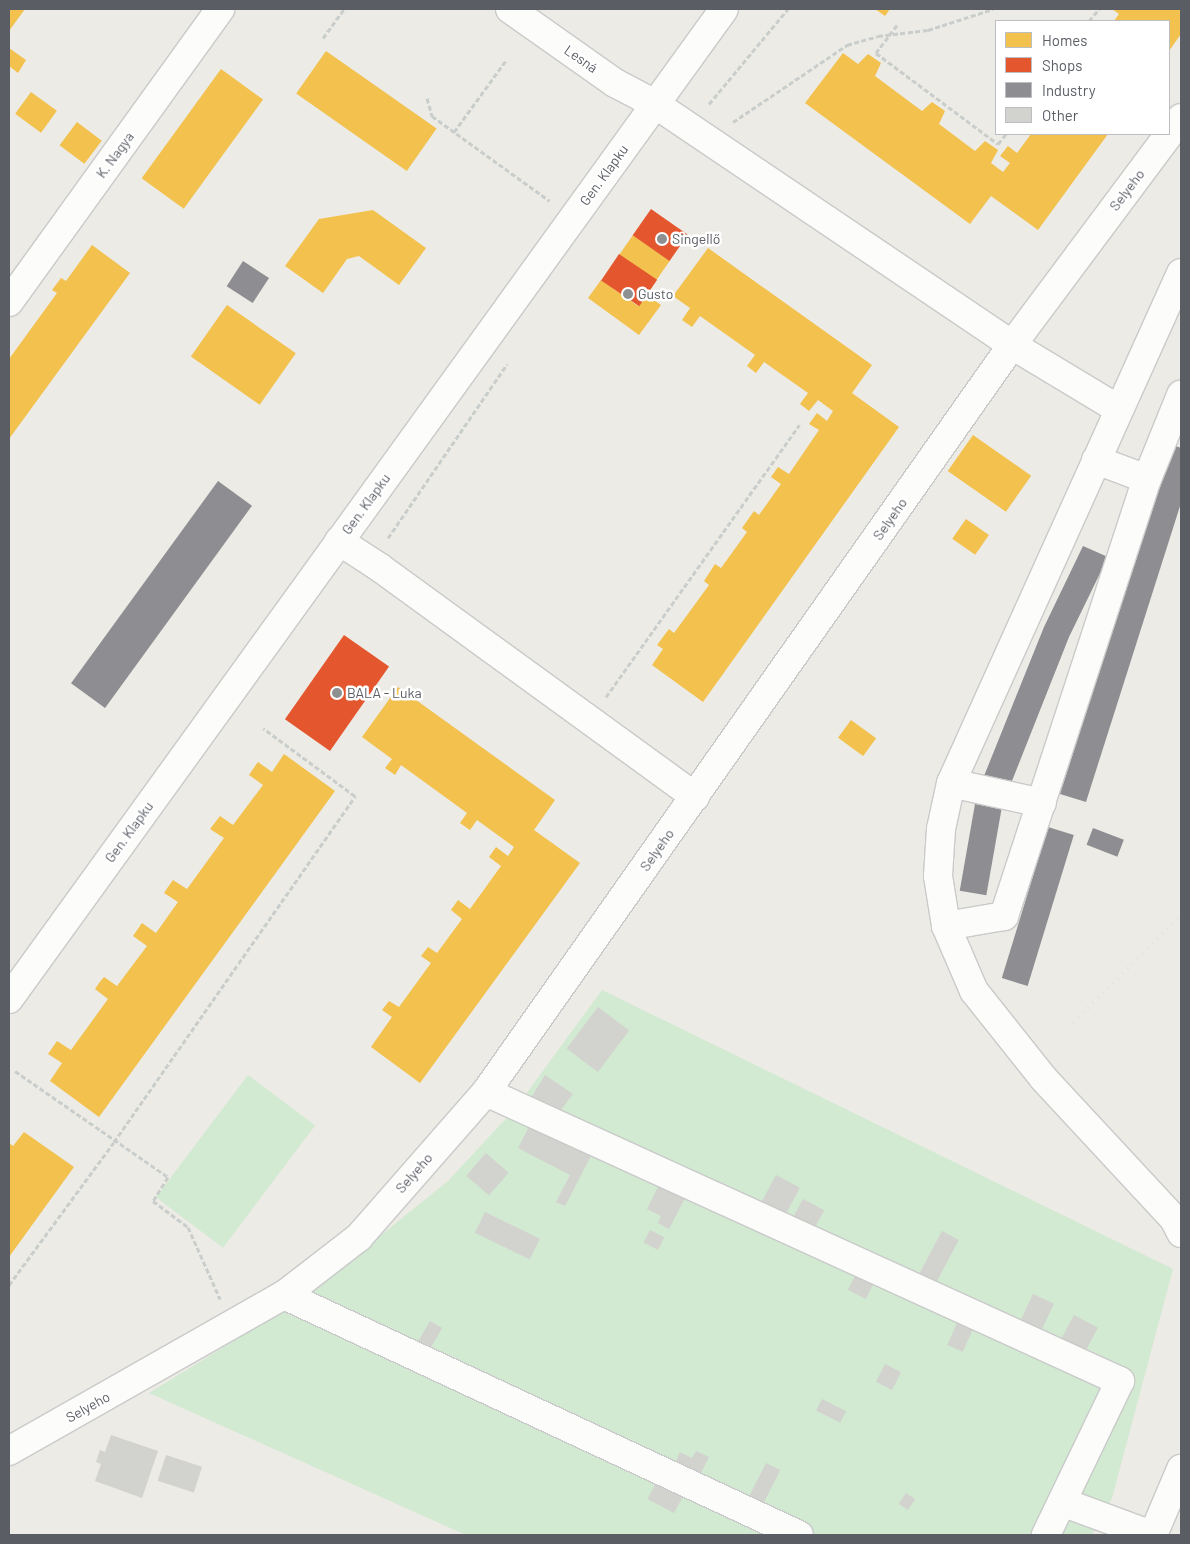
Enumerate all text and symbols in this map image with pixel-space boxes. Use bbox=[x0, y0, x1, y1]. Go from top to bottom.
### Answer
legend bbox=[995, 20, 1170, 135]
text: Homes bbox=[1042, 31, 1087, 49]
street label: Lesná bbox=[561, 42, 601, 76]
text: Shops bbox=[1042, 56, 1082, 74]
text: Industry bbox=[1042, 81, 1096, 99]
text: Other bbox=[1042, 106, 1078, 124]
street label: K. Nagya bbox=[93, 129, 137, 181]
street label: Gen. Klapku bbox=[576, 141, 632, 209]
street label: Selyeho bbox=[1106, 166, 1148, 214]
place label: Singellő bbox=[672, 231, 720, 247]
marker: Singellő bbox=[656, 233, 668, 245]
place label: Gusto bbox=[638, 286, 673, 302]
marker: Gusto bbox=[622, 288, 634, 300]
street label: Gen. Klapku bbox=[338, 470, 394, 538]
street label: Selyeho bbox=[869, 495, 911, 543]
place label: BALA - Luka bbox=[347, 685, 422, 701]
marker: BALA - Luka bbox=[331, 687, 343, 699]
street label: Gen. Klapku bbox=[101, 798, 157, 866]
street label: Selyeho bbox=[636, 826, 678, 874]
street label: Selyeho bbox=[392, 1150, 436, 1196]
street label: Selyeho bbox=[63, 1388, 113, 1426]

